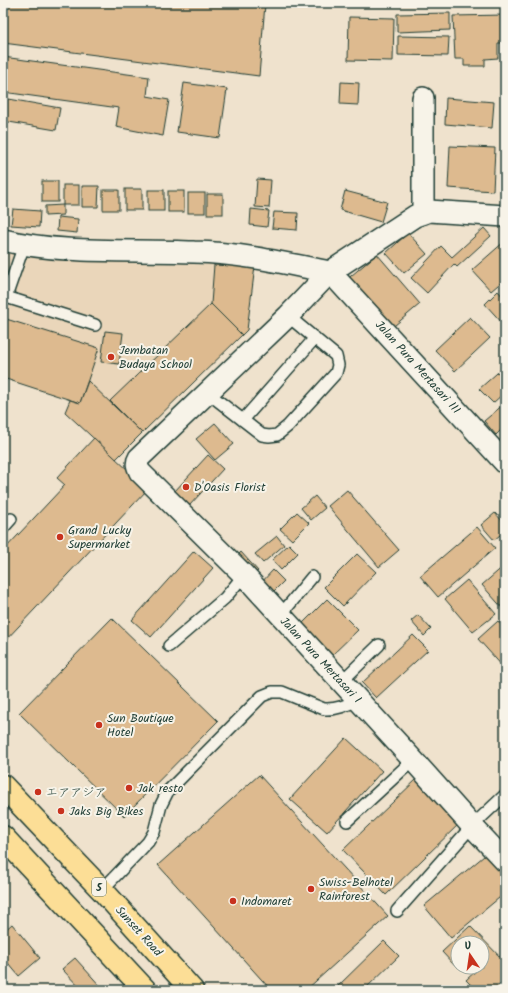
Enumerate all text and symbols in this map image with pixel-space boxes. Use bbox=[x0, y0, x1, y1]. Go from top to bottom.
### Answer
street label: Jalan Pura Mertasari III bbox=[370, 316, 465, 419]
place label: Jembatan Budaya School bbox=[119, 341, 192, 374]
marker: Jembatan Budaya School bbox=[106, 352, 116, 362]
place label: D'Oasis Florist bbox=[194, 478, 266, 497]
marker: D'Oasis Florist bbox=[181, 482, 191, 492]
place label: Grand Lucky Supermarket bbox=[68, 521, 131, 554]
marker: Grand Lucky Supermarket bbox=[55, 532, 65, 542]
street label: Jalan Pura Mertasari I bbox=[275, 613, 366, 708]
place label: Sun Boutique Hotel bbox=[107, 709, 174, 742]
marker: Sun Boutique Hotel bbox=[94, 720, 104, 730]
place label: Jak resto bbox=[137, 779, 183, 798]
place label: エアアジア bbox=[46, 783, 106, 802]
marker: Jak resto bbox=[124, 783, 134, 793]
marker: エアアジア bbox=[33, 787, 43, 797]
place label: Jaks Big Bikes bbox=[69, 802, 143, 821]
marker: Jaks Big Bikes bbox=[56, 806, 66, 816]
place label: Swiss-Belhotel Rainforest bbox=[319, 873, 393, 906]
road number: 5 bbox=[92, 878, 106, 896]
marker: Swiss-Belhotel Rainforest bbox=[306, 884, 316, 894]
place label: Indomaret bbox=[241, 892, 292, 911]
marker: Indomaret bbox=[228, 896, 238, 906]
street label: Sunset Road bbox=[111, 902, 167, 962]
north arrow bbox=[450, 935, 490, 975]
text: U bbox=[463, 937, 474, 956]

